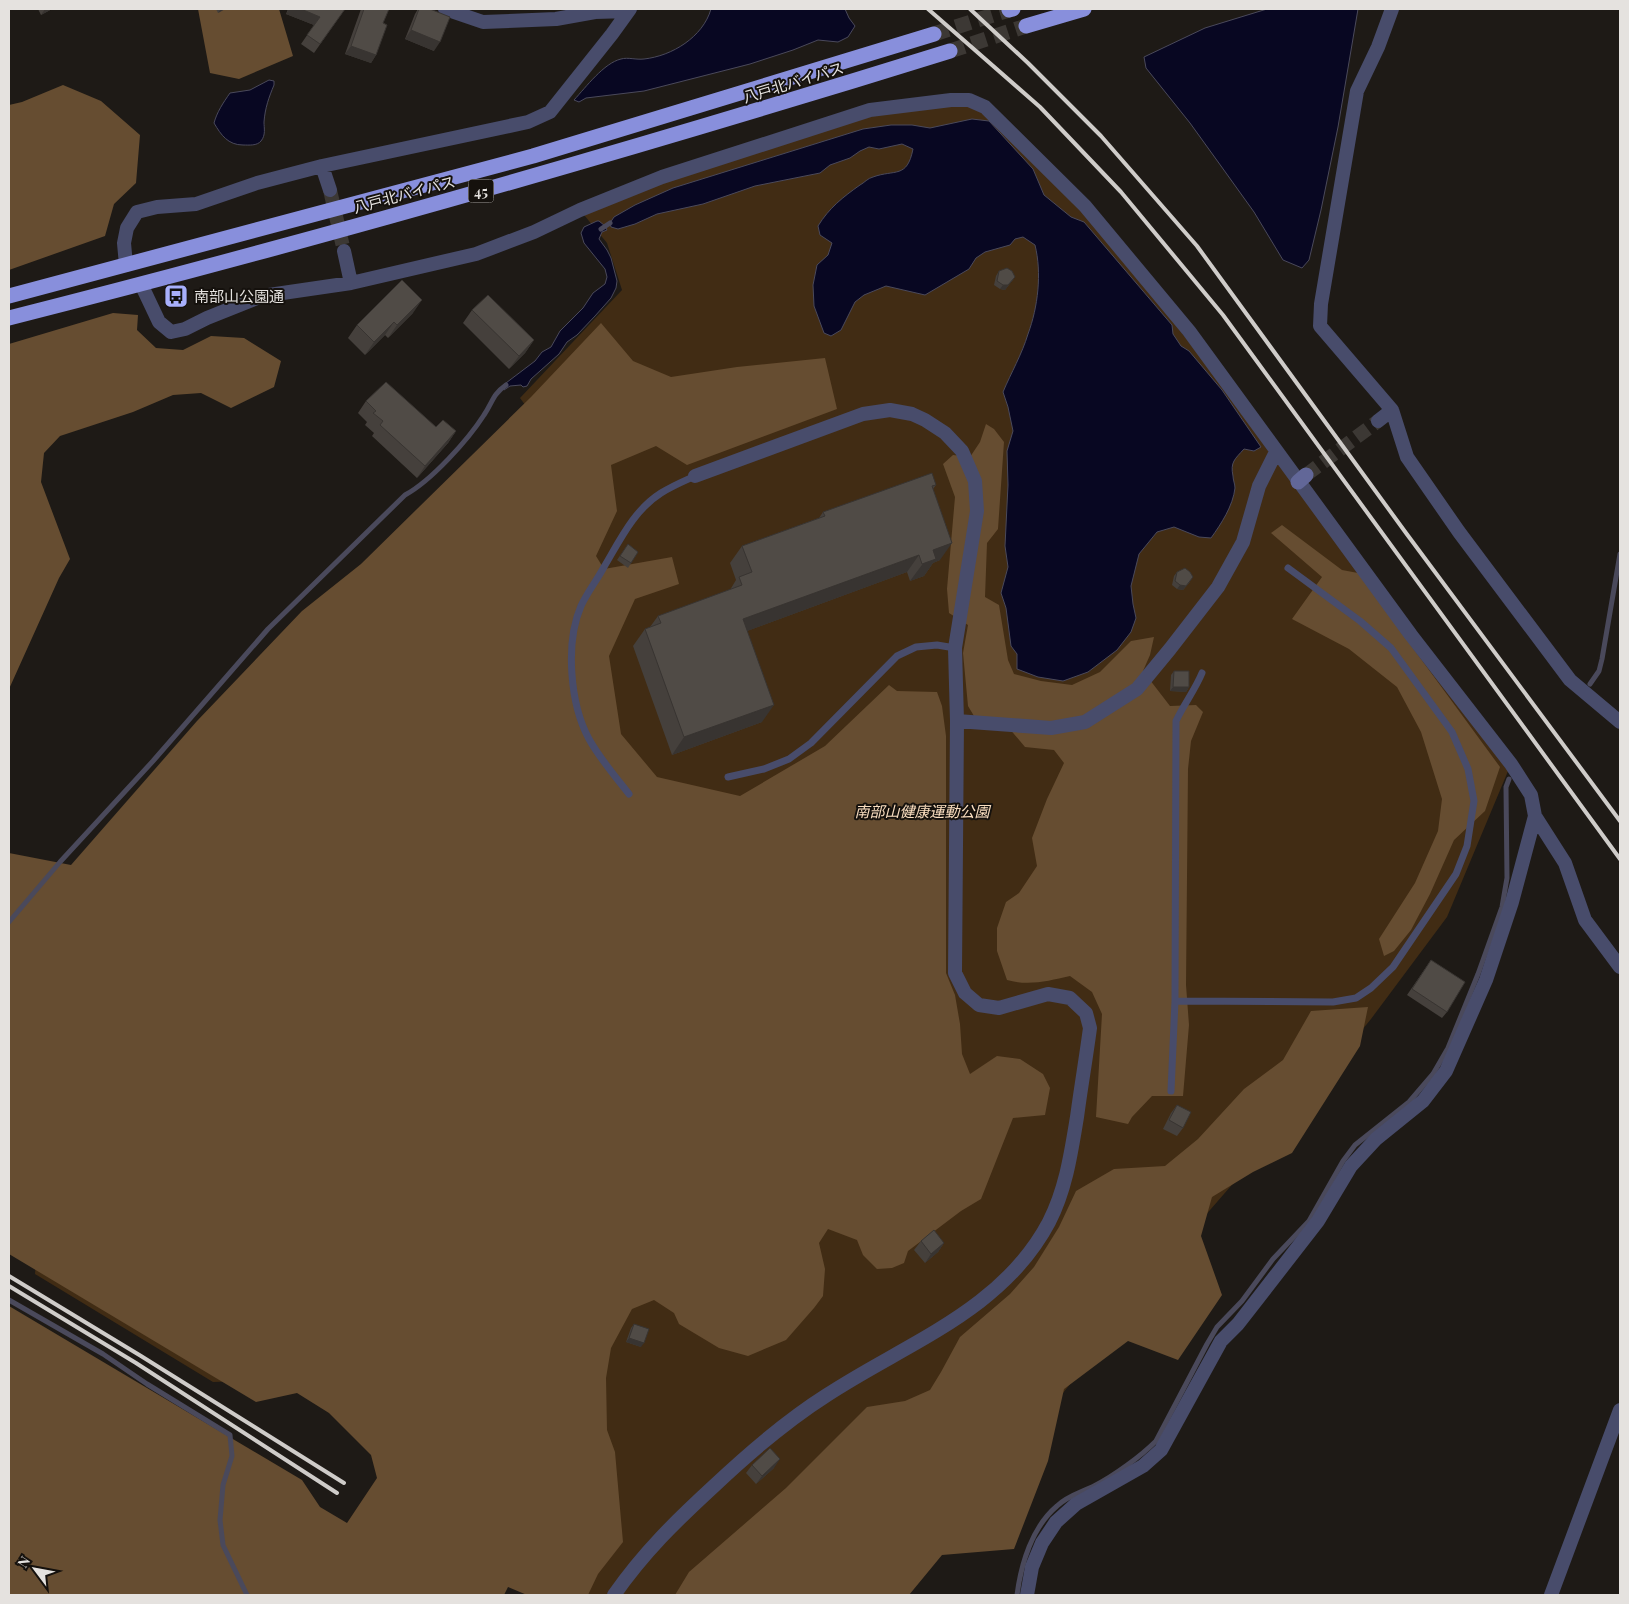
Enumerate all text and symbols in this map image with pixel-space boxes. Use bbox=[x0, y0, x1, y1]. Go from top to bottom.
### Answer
street label: 八戸北バイパス bbox=[740, 57, 846, 107]
street label: 八戸北バイパス bbox=[351, 171, 457, 217]
road number: 45 bbox=[468, 180, 494, 202]
bus stop icon: 南部山公園通 bbox=[163, 283, 189, 309]
place label: 南部山公園通 bbox=[194, 286, 284, 306]
park label: 南部山健康運動公園 bbox=[854, 801, 991, 821]
north arrow bbox=[10, 1544, 60, 1594]
text: N bbox=[13, 1553, 34, 1571]

